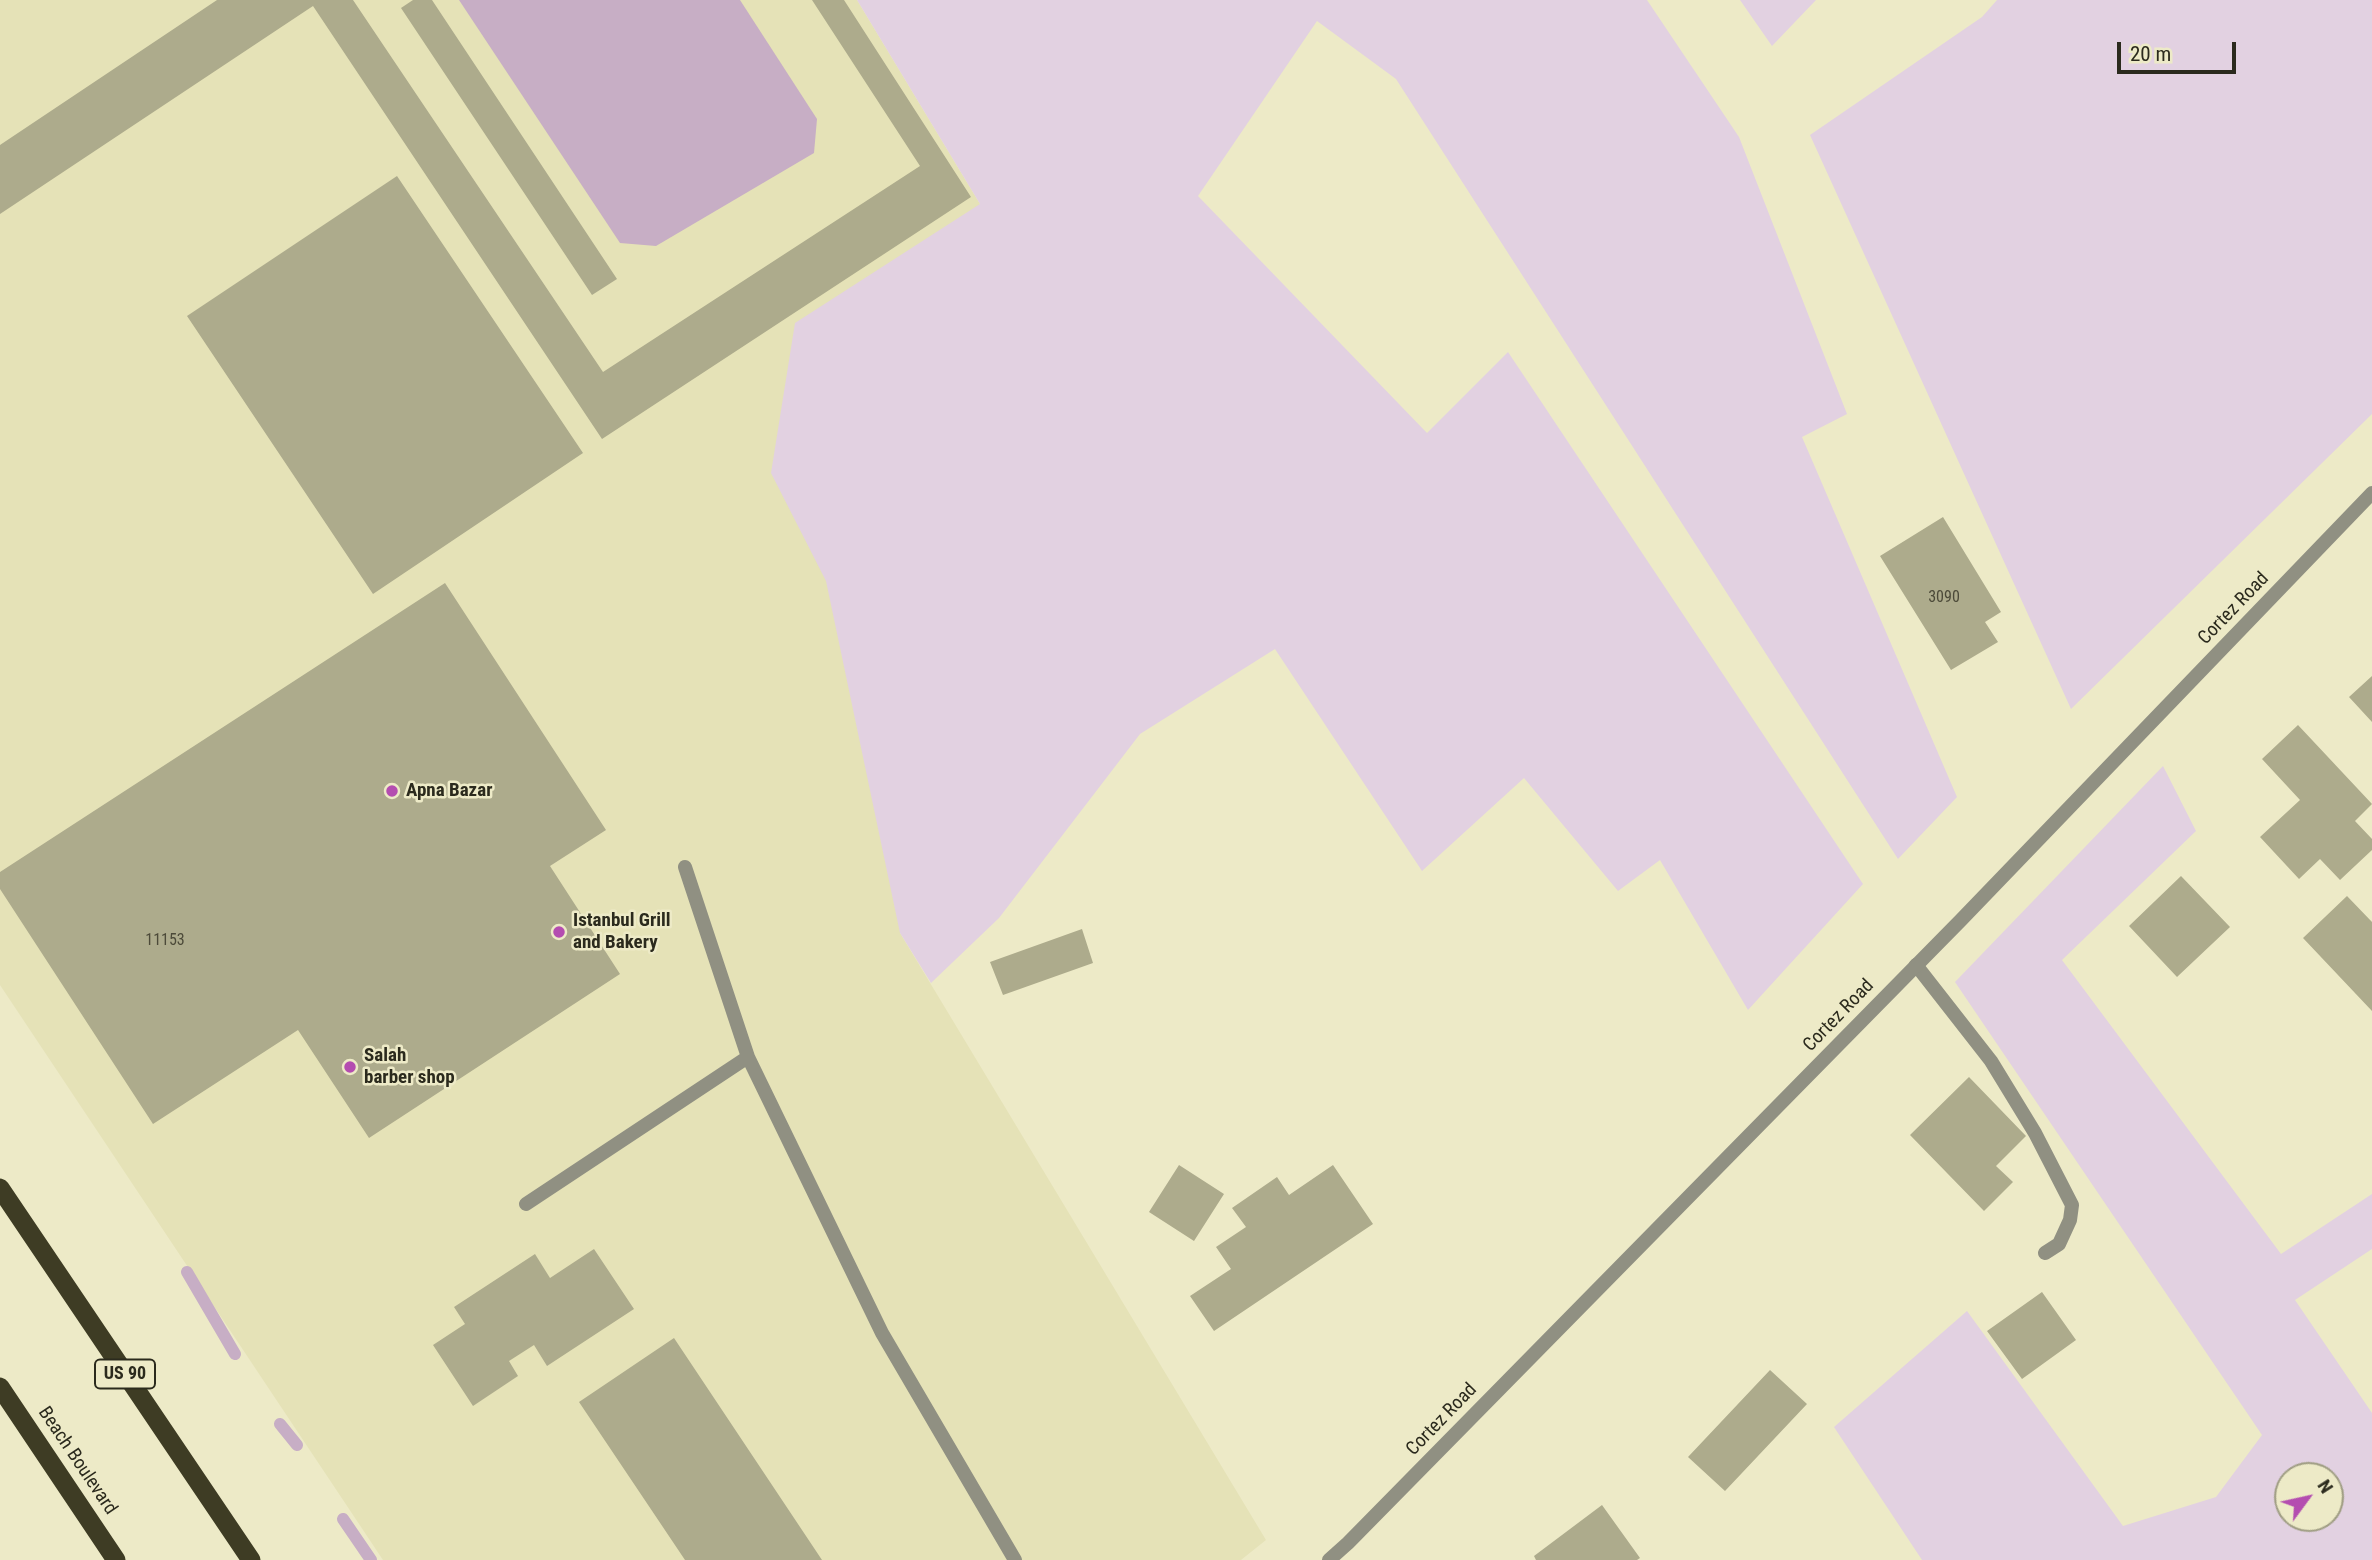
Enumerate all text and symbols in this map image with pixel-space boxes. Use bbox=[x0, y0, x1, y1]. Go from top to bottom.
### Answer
scale bar bbox=[2120, 28, 2239, 72]
text: 20 m bbox=[2130, 42, 2171, 66]
street label: Cortez Road bbox=[2194, 568, 2274, 650]
house number: 3090 bbox=[1928, 588, 1960, 608]
place label: Apna Bazar bbox=[406, 780, 492, 802]
marker: Apna Bazar bbox=[384, 783, 400, 799]
place label: Istanbul Grill and Bakery bbox=[573, 910, 671, 954]
marker: Istanbul Grill and Bakery bbox=[551, 924, 567, 940]
house number: 11153 bbox=[145, 931, 185, 951]
street label: Cortez Road bbox=[1799, 975, 1879, 1057]
place label: Salah barber shop bbox=[364, 1045, 455, 1089]
marker: Salah barber shop bbox=[342, 1059, 358, 1075]
road number: US 90 bbox=[95, 1359, 155, 1388]
street label: Cortez Road bbox=[1402, 1379, 1482, 1461]
street label: Beach Boulevard bbox=[33, 1403, 121, 1519]
north arrow bbox=[2274, 1462, 2344, 1532]
text: N bbox=[2313, 1475, 2338, 1498]

